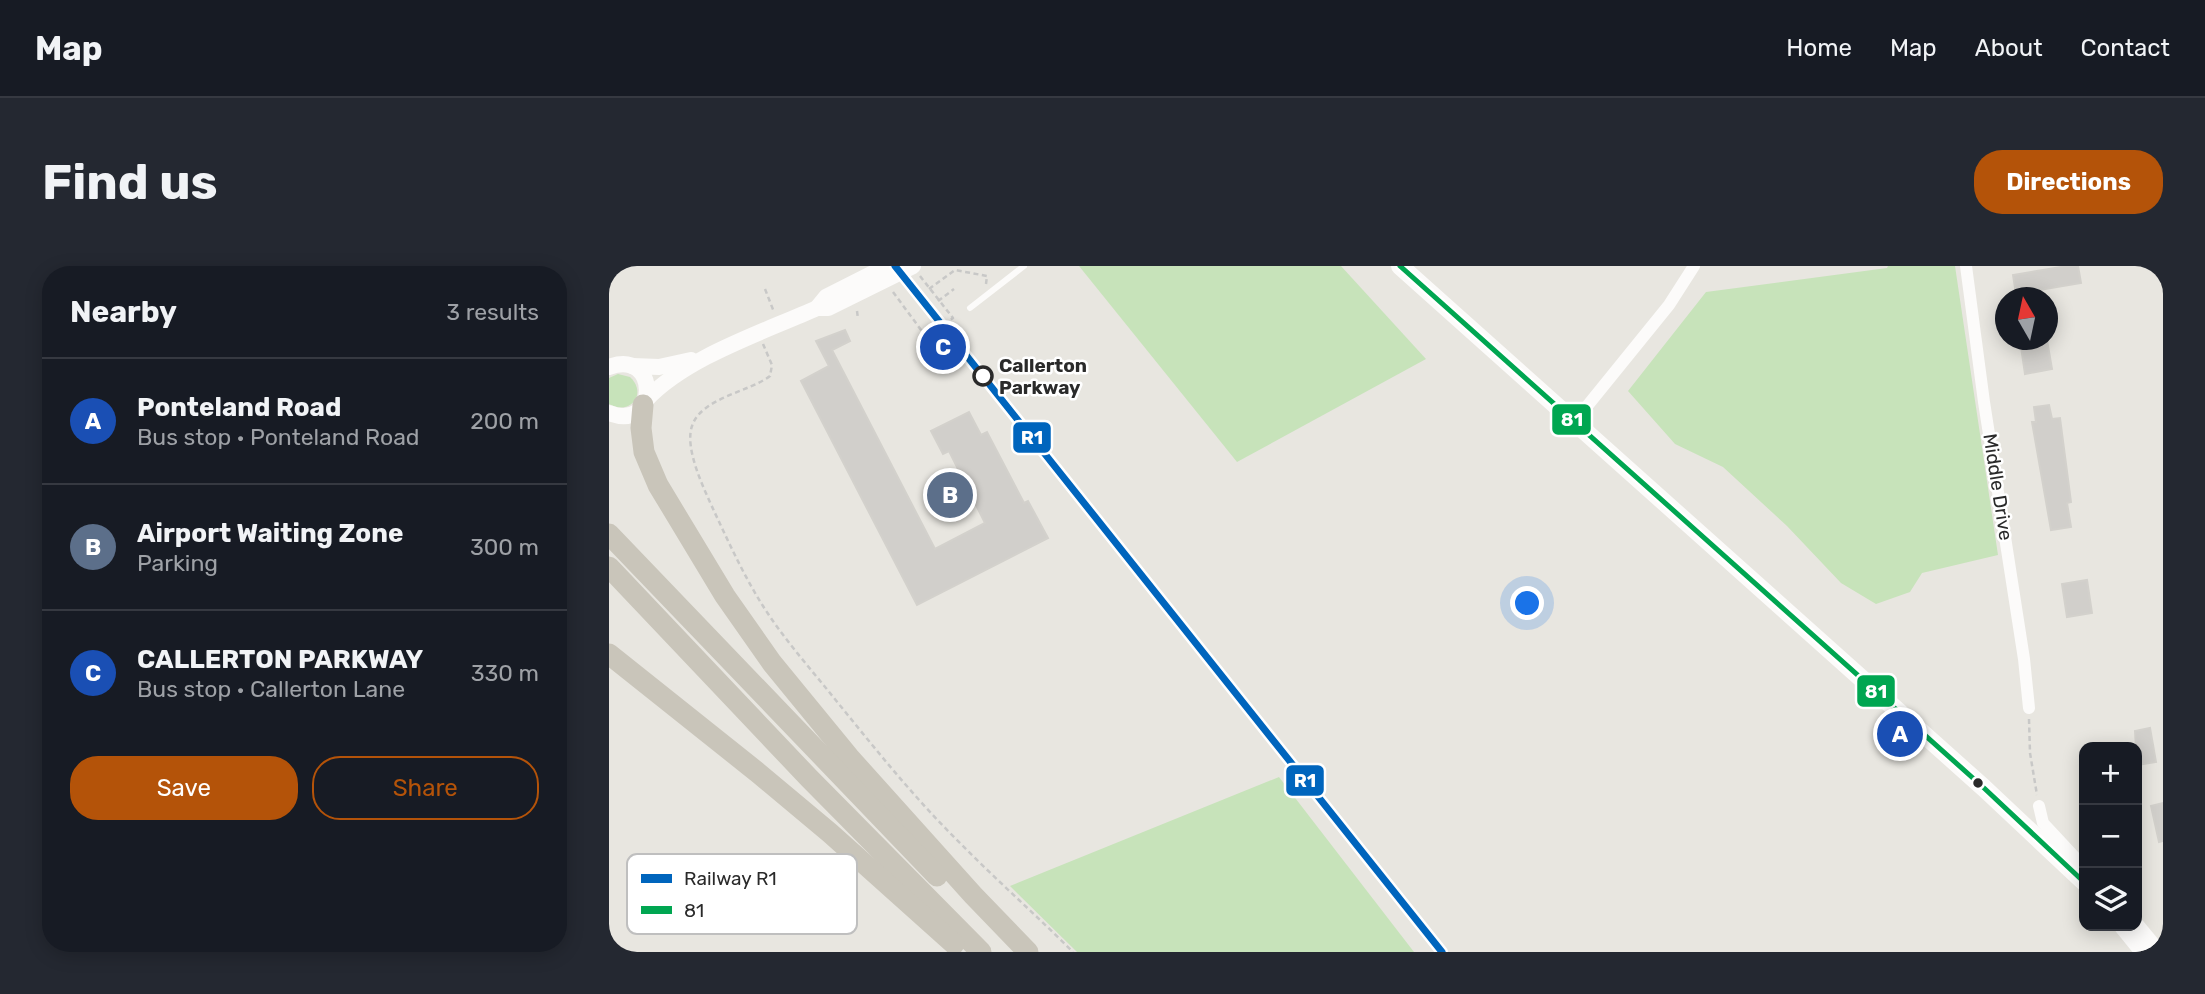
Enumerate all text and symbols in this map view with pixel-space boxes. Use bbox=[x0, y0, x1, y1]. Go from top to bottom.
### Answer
text: Map bbox=[35, 29, 103, 68]
text: Home bbox=[1786, 34, 1852, 62]
text: Map bbox=[1890, 34, 1937, 62]
text: About bbox=[1975, 34, 2043, 62]
text: Contact bbox=[2081, 34, 2170, 62]
button: Directions bbox=[1974, 150, 2163, 214]
text: Find us bbox=[42, 153, 218, 211]
north arrow bbox=[1995, 287, 2058, 350]
text: Nearby bbox=[70, 294, 177, 330]
text: 3 results bbox=[446, 298, 539, 326]
pin: C bbox=[920, 321, 966, 373]
place label: Callerton Parkway bbox=[999, 354, 1087, 399]
marker: Callerton Parkway bbox=[973, 366, 993, 386]
text: Ponteland Road bbox=[137, 392, 341, 423]
line badge: 81 bbox=[1551, 403, 1592, 436]
text: A bbox=[85, 407, 101, 435]
text: 200 m bbox=[470, 407, 539, 435]
text: 81 bbox=[1561, 408, 1583, 431]
line badge: R1 bbox=[1012, 421, 1052, 454]
text: Bus stop · Ponteland Road bbox=[137, 423, 420, 451]
text: R1 bbox=[1021, 426, 1043, 449]
street label: Middle Drive bbox=[1978, 432, 2018, 542]
pin: B bbox=[927, 469, 973, 521]
text: Airport Waiting Zone bbox=[137, 518, 403, 549]
text: B bbox=[85, 533, 101, 561]
text: 300 m bbox=[470, 533, 539, 561]
text: Parking bbox=[137, 549, 218, 577]
your location bbox=[1510, 586, 1544, 620]
text: CALLERTON PARKWAY bbox=[137, 644, 423, 675]
text: C bbox=[85, 659, 101, 687]
text: 330 m bbox=[471, 659, 539, 687]
line badge: 81 bbox=[1856, 674, 1896, 708]
text: Bus stop · Callerton Lane bbox=[137, 675, 405, 703]
text: 81 bbox=[1865, 680, 1887, 703]
pin: A bbox=[1877, 708, 1923, 760]
map controls bbox=[2079, 742, 2142, 931]
button: + bbox=[2079, 742, 2142, 805]
button: Save bbox=[70, 756, 298, 820]
button: Share bbox=[312, 756, 539, 820]
line badge: R1 bbox=[1285, 764, 1325, 797]
text: R1 bbox=[1294, 769, 1316, 792]
unlabelled marker bbox=[1971, 776, 1985, 790]
button: − bbox=[2079, 805, 2142, 868]
legend bbox=[627, 854, 857, 934]
text: Railway R1 bbox=[684, 867, 777, 890]
button: layers bbox=[2079, 868, 2142, 931]
text: 81 bbox=[684, 899, 704, 922]

